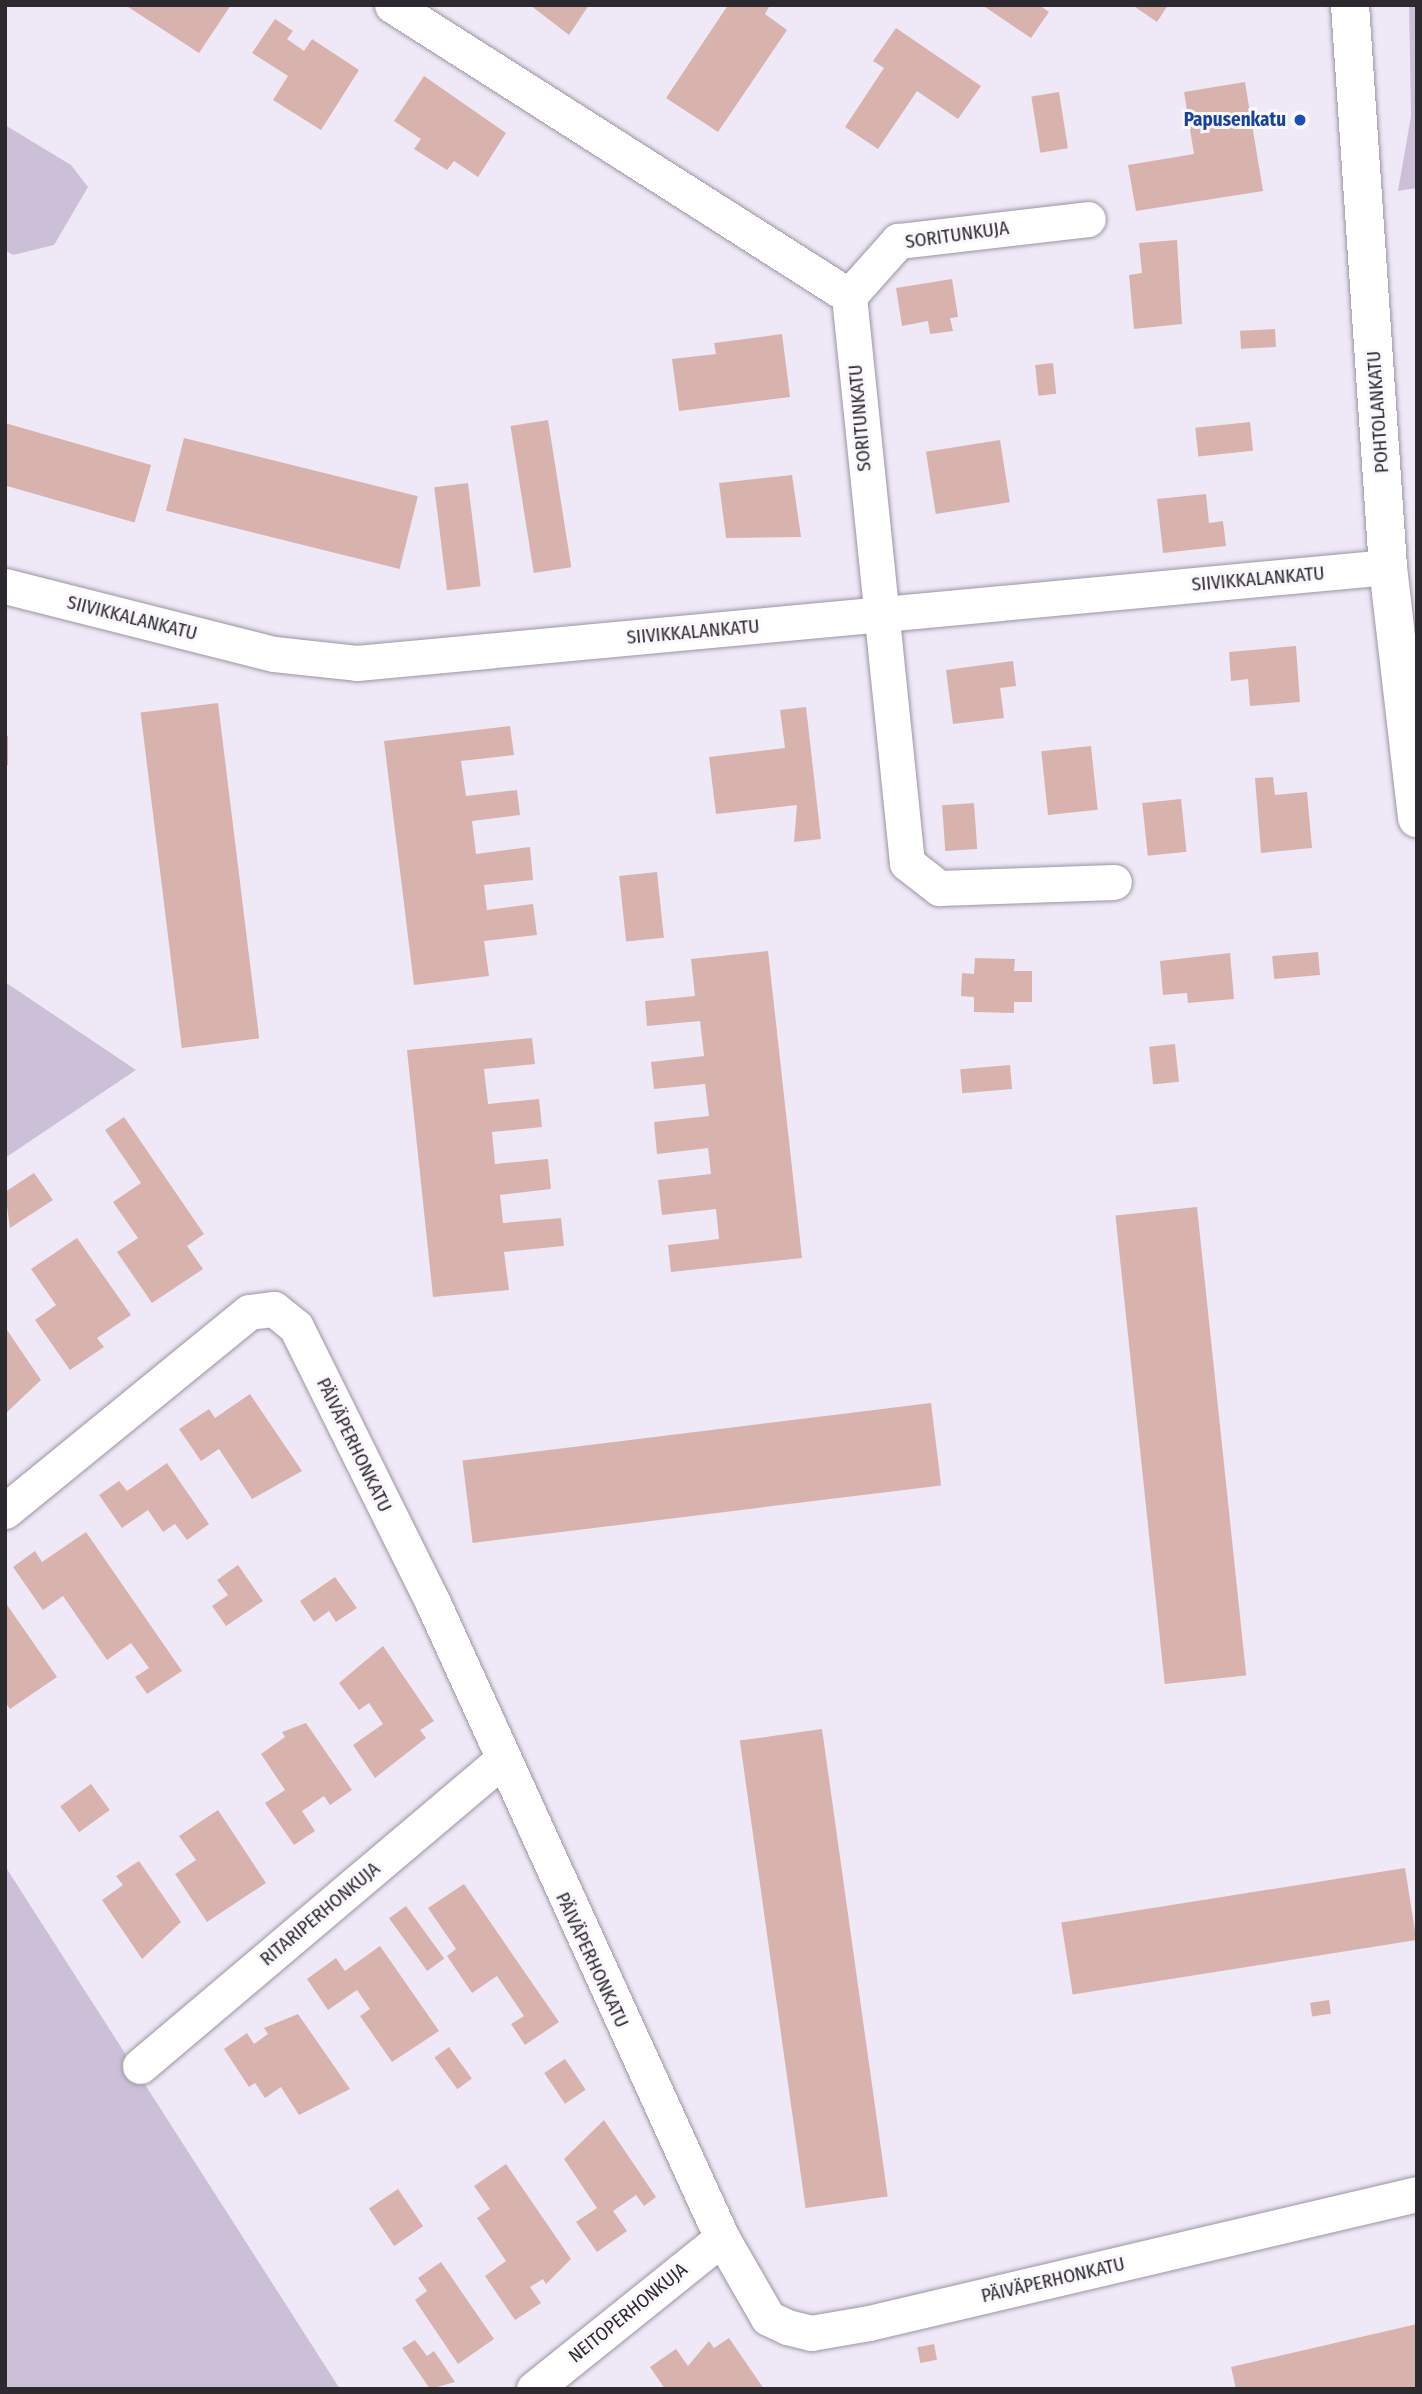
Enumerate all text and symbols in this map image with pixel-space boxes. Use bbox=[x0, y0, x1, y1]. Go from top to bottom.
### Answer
place label: Papusenkatu bbox=[1184, 109, 1286, 131]
marker: Papusenkatu bbox=[1292, 112, 1308, 128]
street label: SORITUNKUJA bbox=[904, 216, 1010, 254]
street label: POHTOLANKATU bbox=[1362, 350, 1394, 474]
street label: SORITUNKATU bbox=[844, 364, 876, 472]
street label: SIIVIKKALANKATU bbox=[1191, 562, 1325, 596]
street label: SIIVIKKALANKATU bbox=[65, 591, 199, 645]
street label: SIIVIKKALANKATU bbox=[626, 615, 760, 649]
street label: PÄIVÄPERHONKATU bbox=[312, 1374, 396, 1516]
street label: RITARIPERHONKUJA bbox=[256, 1857, 384, 1971]
street label: PÄIVÄPERHONKATU bbox=[551, 1889, 633, 2031]
street label: PÄIVÄPERHONKATU bbox=[979, 2252, 1127, 2308]
street label: NEITOPERHONKUJA bbox=[564, 2258, 692, 2368]

